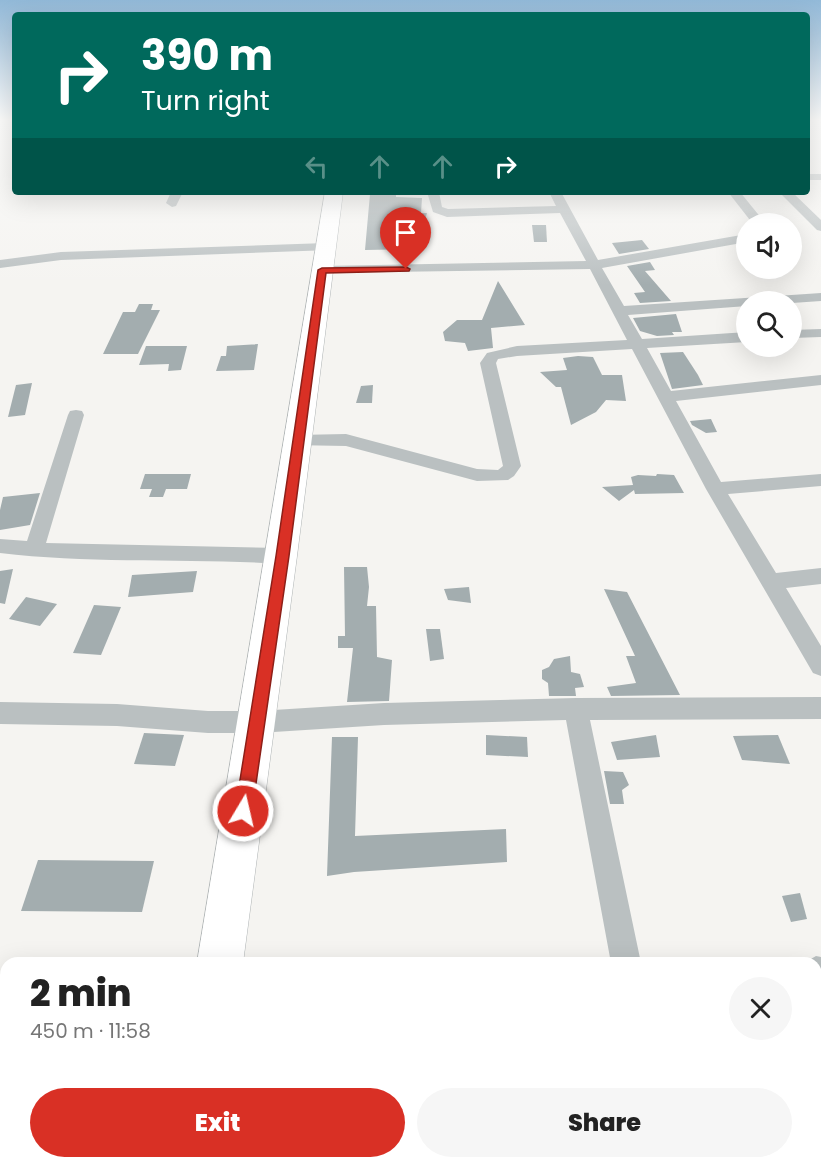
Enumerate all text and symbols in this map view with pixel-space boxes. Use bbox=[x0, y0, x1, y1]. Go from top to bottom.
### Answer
text: 390 m bbox=[141, 26, 273, 85]
icon: right bbox=[42, 36, 120, 114]
text: Turn right bbox=[141, 82, 270, 119]
icon: left bbox=[300, 150, 333, 183]
icon: ahead bbox=[363, 150, 396, 183]
icon: ahead bbox=[426, 150, 459, 183]
icon: right bbox=[489, 150, 522, 183]
pin bbox=[380, 207, 431, 269]
map controls bbox=[736, 213, 802, 357]
button: sound bbox=[736, 213, 802, 279]
icon: arrive bbox=[389, 216, 422, 249]
button: search bbox=[736, 291, 802, 357]
position arrow bbox=[211, 779, 275, 843]
text: 2 min bbox=[30, 968, 132, 1019]
button: close bbox=[729, 977, 792, 1040]
text: 450 m · 11:58 bbox=[30, 1017, 151, 1045]
button: Exit bbox=[30, 1088, 405, 1157]
button: Share bbox=[417, 1088, 792, 1157]

